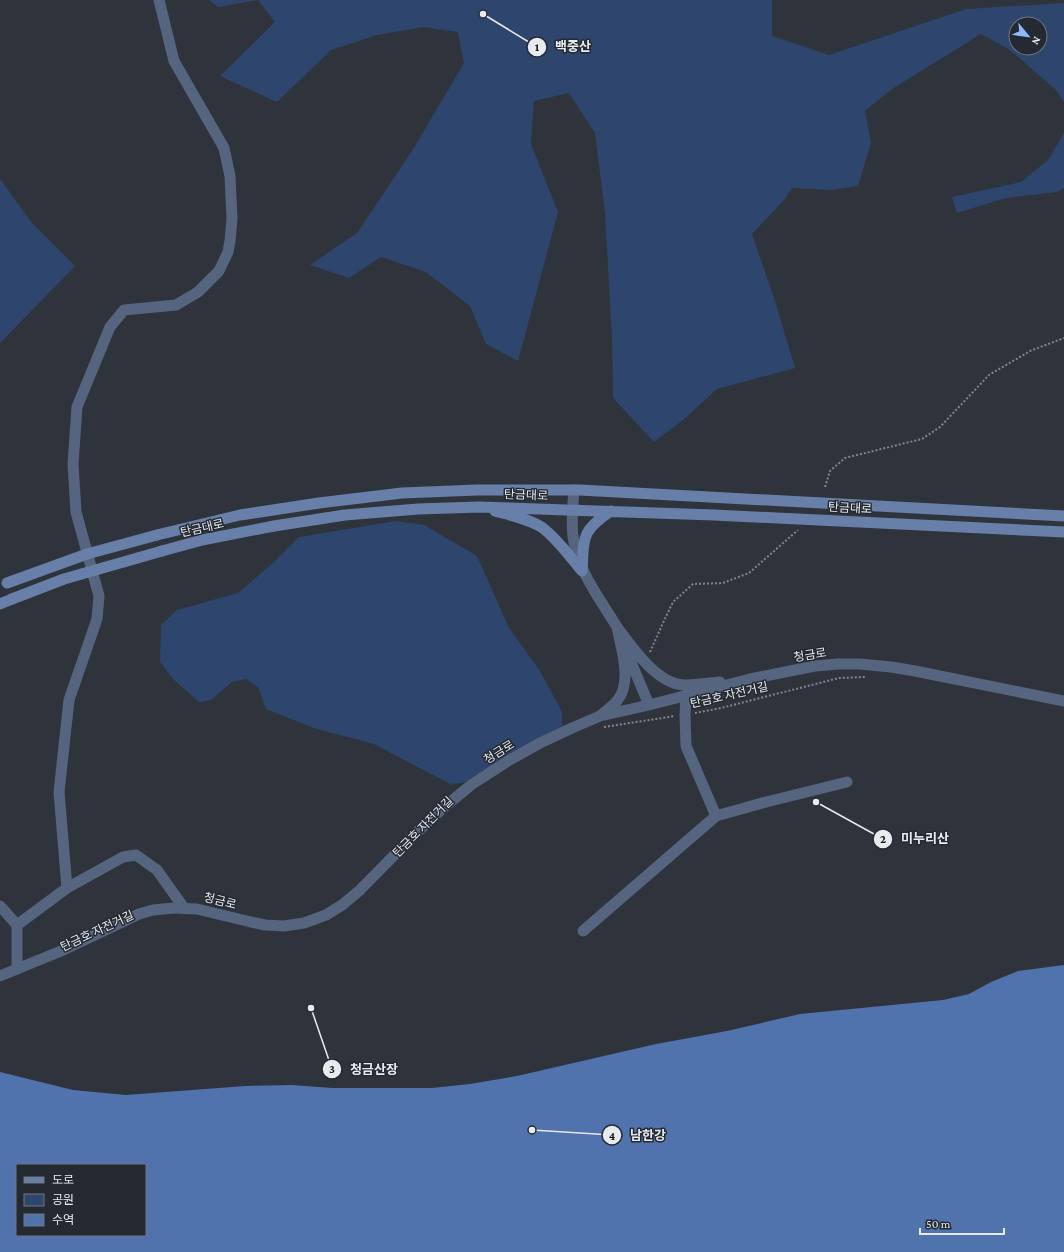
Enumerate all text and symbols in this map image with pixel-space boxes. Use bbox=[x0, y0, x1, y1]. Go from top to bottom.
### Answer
north arrow bbox=[1008, 16, 1048, 56]
callout: 백중산 bbox=[527, 34, 598, 59]
text: N bbox=[1029, 35, 1044, 47]
text: 백중산 bbox=[555, 39, 591, 54]
text: 1 bbox=[535, 40, 540, 54]
street label: 탄금대로 bbox=[504, 487, 548, 503]
street label: 탄금대로 bbox=[828, 500, 872, 516]
street label: 탄금대로 bbox=[179, 516, 225, 540]
street label: 청금로 bbox=[793, 645, 827, 665]
street label: 탄금호 자전거길 bbox=[689, 679, 769, 711]
street label: 청금로 bbox=[481, 737, 517, 767]
street label: 탄금호 자전거길 bbox=[390, 794, 456, 860]
callout: 미누리산 bbox=[873, 826, 957, 851]
text: 미누리산 bbox=[901, 831, 949, 846]
text: 2 bbox=[880, 832, 886, 846]
street label: 청금로 bbox=[202, 890, 238, 912]
street label: 탄금호 자전거길 bbox=[58, 908, 136, 954]
callout: 청금산장 bbox=[322, 1057, 406, 1082]
text: 3 bbox=[329, 1062, 335, 1076]
text: 청금산장 bbox=[350, 1062, 398, 1077]
callout: 남한강 bbox=[602, 1123, 674, 1148]
text: 남한강 bbox=[630, 1128, 666, 1143]
text: 4 bbox=[609, 1129, 616, 1143]
legend bbox=[16, 1164, 146, 1236]
text: 도로 bbox=[52, 1173, 74, 1187]
text: 공원 bbox=[52, 1193, 74, 1207]
scale bar bbox=[920, 1210, 1004, 1236]
text: 수역 bbox=[52, 1213, 74, 1227]
text: 50 m bbox=[926, 1217, 951, 1231]

